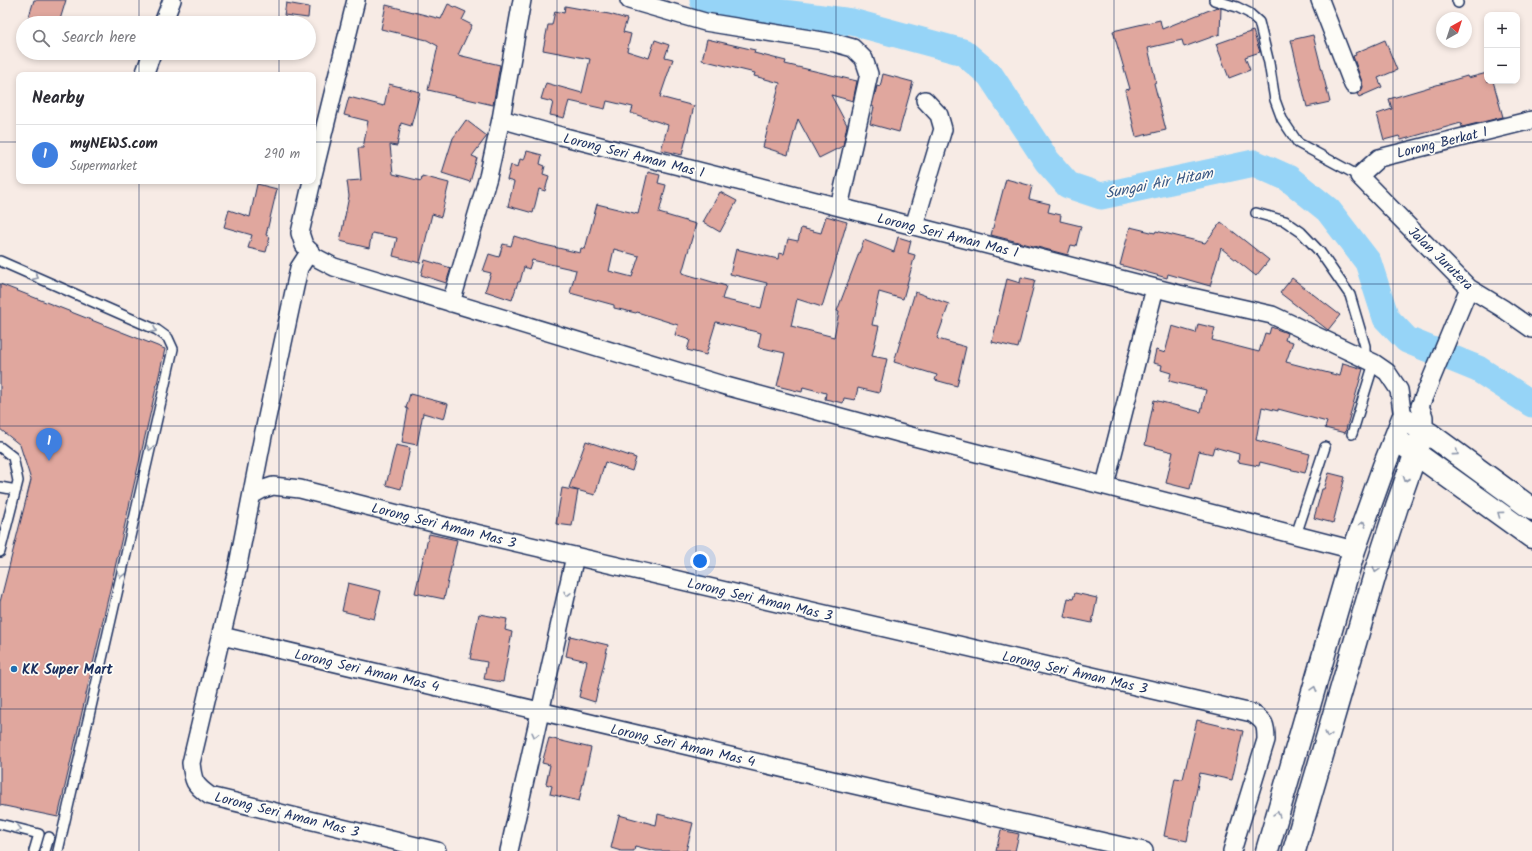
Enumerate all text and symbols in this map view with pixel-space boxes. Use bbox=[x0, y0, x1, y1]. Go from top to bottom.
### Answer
north arrow bbox=[1436, 12, 1472, 48]
map controls bbox=[1484, 12, 1520, 84]
button: + bbox=[1484, 12, 1520, 48]
search box bbox=[16, 16, 316, 60]
text: Search here bbox=[62, 26, 136, 50]
icon: search bbox=[30, 27, 52, 49]
button: − bbox=[1484, 48, 1520, 84]
text: Nearby bbox=[32, 85, 84, 112]
street label: Lorong Berkat 1 bbox=[1394, 121, 1490, 165]
street label: Lorong Seri Aman Mas 1 bbox=[561, 128, 707, 184]
text: myNEWS.com bbox=[70, 132, 158, 156]
text: 1 bbox=[43, 144, 47, 165]
text: 290 m bbox=[264, 144, 300, 165]
text: Supermarket bbox=[70, 156, 137, 177]
water label: Sungai Air Hitam bbox=[1103, 162, 1216, 206]
street label: Lorong Seri Aman Mas 1 bbox=[875, 208, 1021, 264]
street label: Jalan Jurutera bbox=[1403, 222, 1478, 296]
one-way arrow bbox=[31, 272, 39, 280]
one-way arrow bbox=[150, 325, 158, 333]
pin: 1 bbox=[36, 428, 62, 461]
one-way arrow bbox=[147, 445, 155, 451]
one-way arrow bbox=[1451, 448, 1458, 455]
one-way arrow bbox=[1403, 476, 1411, 483]
street label: Lorong Seri Aman Mas 3 bbox=[369, 497, 518, 555]
one-way arrow bbox=[1498, 512, 1505, 519]
one-way arrow bbox=[1359, 521, 1367, 528]
your location bbox=[690, 551, 710, 571]
one-way arrow bbox=[1372, 566, 1381, 573]
one-way arrow bbox=[118, 572, 126, 578]
street label: Lorong Seri Aman Mas 3 bbox=[685, 573, 835, 627]
one-way arrow bbox=[563, 591, 571, 598]
street label: Lorong Seri Aman Mas 4 bbox=[292, 644, 442, 698]
street label: Lorong Seri Aman Mas 3 bbox=[1000, 646, 1150, 700]
place label: KK Super Mart bbox=[22, 659, 113, 681]
marker: KK Super Mart bbox=[9, 664, 19, 674]
one-way arrow bbox=[1309, 685, 1318, 692]
street label: Lorong Seri Aman Mas 4 bbox=[608, 719, 758, 773]
one-way arrow bbox=[531, 731, 540, 738]
one-way arrow bbox=[1324, 731, 1333, 738]
street label: Lorong Seri Aman Mas 3 bbox=[212, 786, 361, 844]
one-way arrow bbox=[1273, 810, 1281, 817]
one-way arrow bbox=[16, 824, 22, 832]

